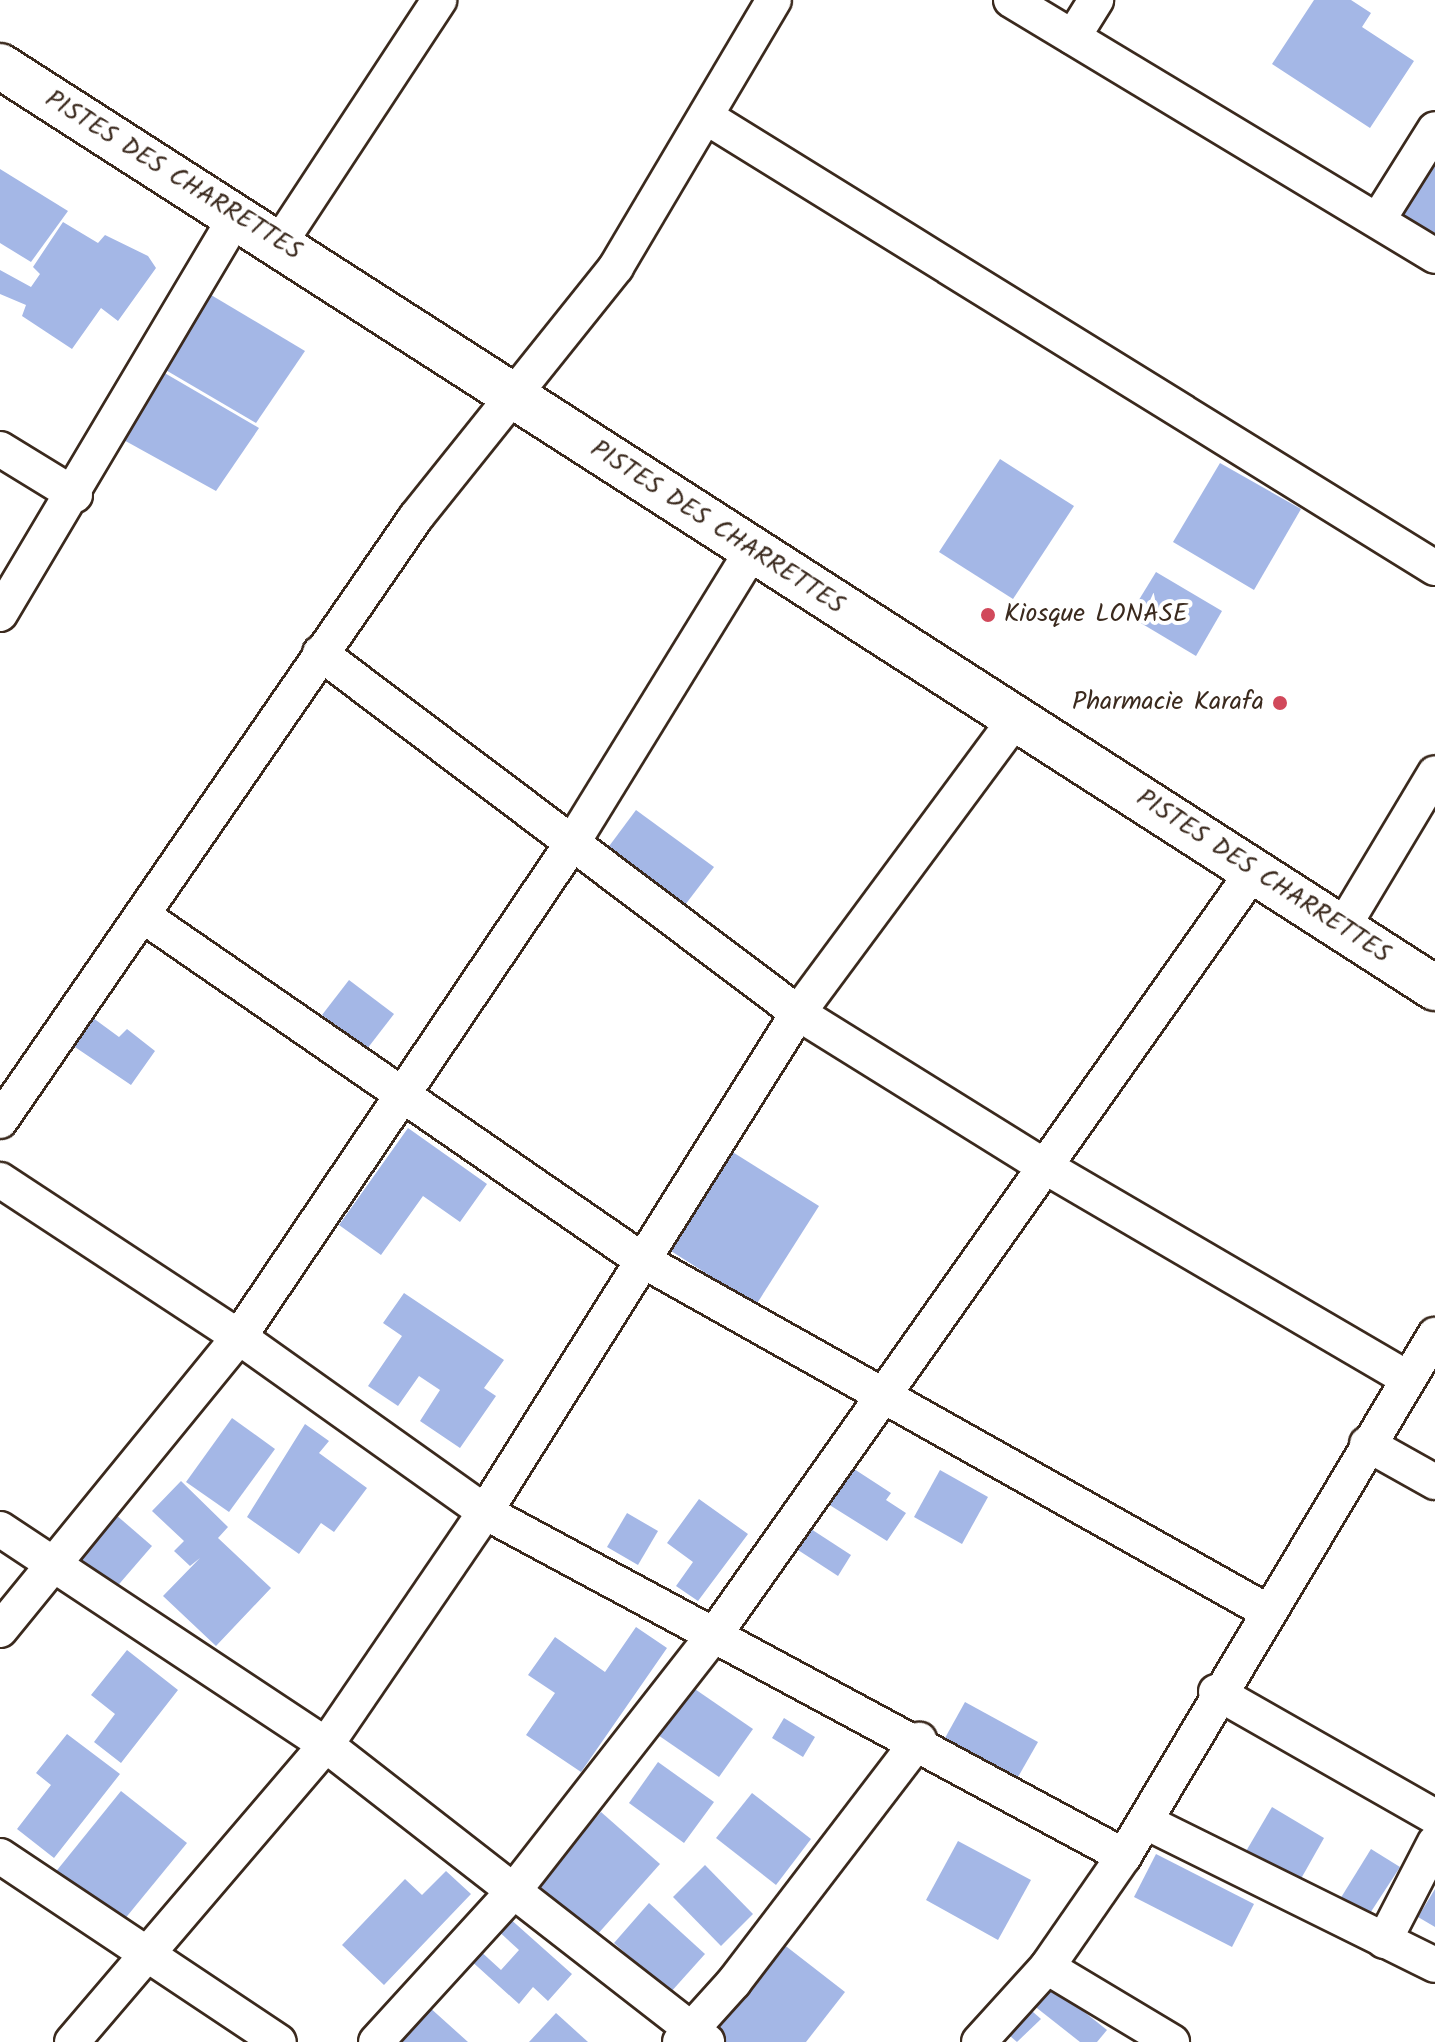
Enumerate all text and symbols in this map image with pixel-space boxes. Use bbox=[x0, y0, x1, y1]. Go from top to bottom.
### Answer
street label: PISTES DES CHARRETTES bbox=[39, 84, 307, 268]
street label: PISTES DES CHARRETTES bbox=[584, 434, 850, 622]
place label: Kiosque LONASE bbox=[1004, 599, 1188, 631]
marker: Kiosque LONASE bbox=[979, 606, 997, 624]
place label: Pharmacie Karafa bbox=[1072, 687, 1264, 719]
marker: Pharmacie Karafa bbox=[1271, 694, 1289, 712]
street label: PISTES DES CHARRETTES bbox=[1130, 783, 1396, 971]

